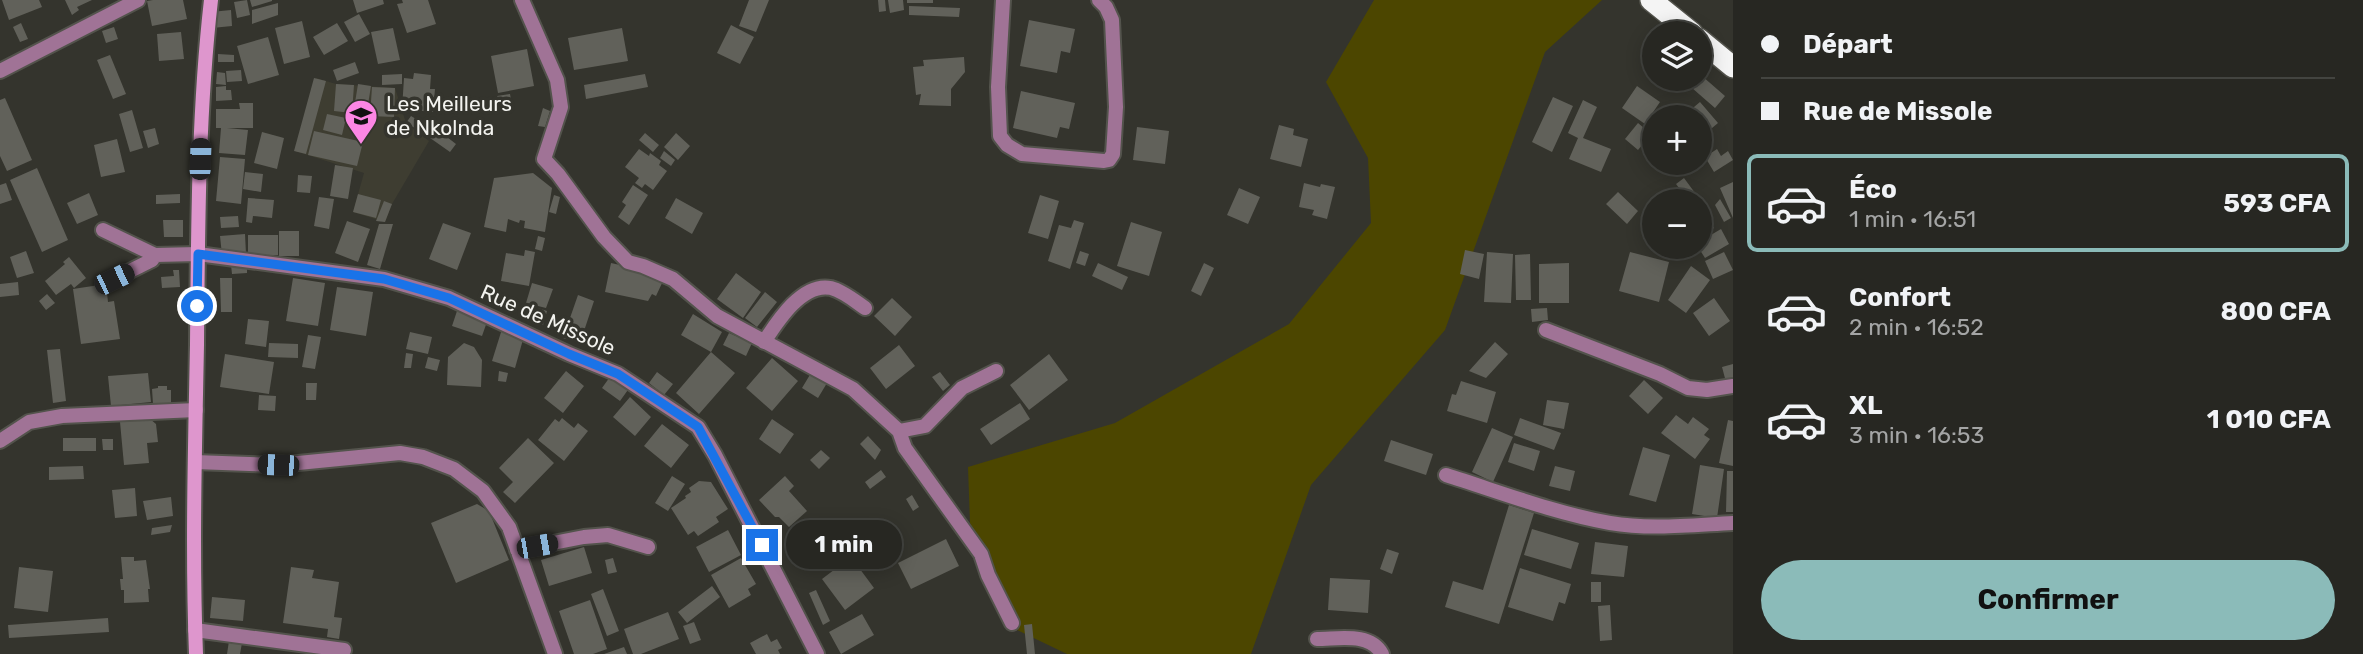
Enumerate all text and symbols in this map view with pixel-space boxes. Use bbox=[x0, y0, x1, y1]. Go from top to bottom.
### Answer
map controls bbox=[1642, 21, 1712, 259]
button: layers bbox=[1642, 21, 1712, 91]
text: Départ bbox=[1803, 29, 1893, 60]
place label: Les Meilleurs de Nkolnda bbox=[386, 91, 512, 140]
text: Rue de Missole bbox=[1803, 96, 1993, 127]
school or university icon: Les Meilleurs de Nkolnda bbox=[342, 97, 380, 146]
button: + bbox=[1642, 105, 1712, 175]
car bbox=[189, 138, 212, 180]
icon: car bbox=[1765, 172, 1828, 235]
text: Éco bbox=[1849, 174, 1897, 205]
text: 593 CFA bbox=[2223, 188, 2331, 219]
button: − bbox=[1642, 189, 1712, 259]
text: 1 min · 16:51 bbox=[1849, 205, 1976, 233]
car bbox=[91, 260, 138, 298]
street label: Rue de Missole bbox=[477, 279, 619, 360]
icon: car bbox=[1765, 280, 1828, 343]
text: Confort bbox=[1849, 282, 1951, 313]
route start bbox=[181, 290, 213, 322]
text: 800 CFA bbox=[2221, 296, 2331, 327]
text: 2 min · 16:52 bbox=[1849, 313, 1984, 341]
icon: car bbox=[1765, 388, 1828, 451]
text: XL bbox=[1849, 390, 1882, 421]
text: 1 010 CFA bbox=[2207, 404, 2331, 435]
text: 3 min · 16:53 bbox=[1849, 421, 1984, 449]
car bbox=[257, 454, 300, 476]
callout: 1 min bbox=[786, 520, 902, 570]
route end bbox=[746, 529, 778, 561]
text: 1 min bbox=[815, 530, 873, 558]
car bbox=[515, 532, 560, 560]
button: Confirmer bbox=[1761, 560, 2335, 640]

